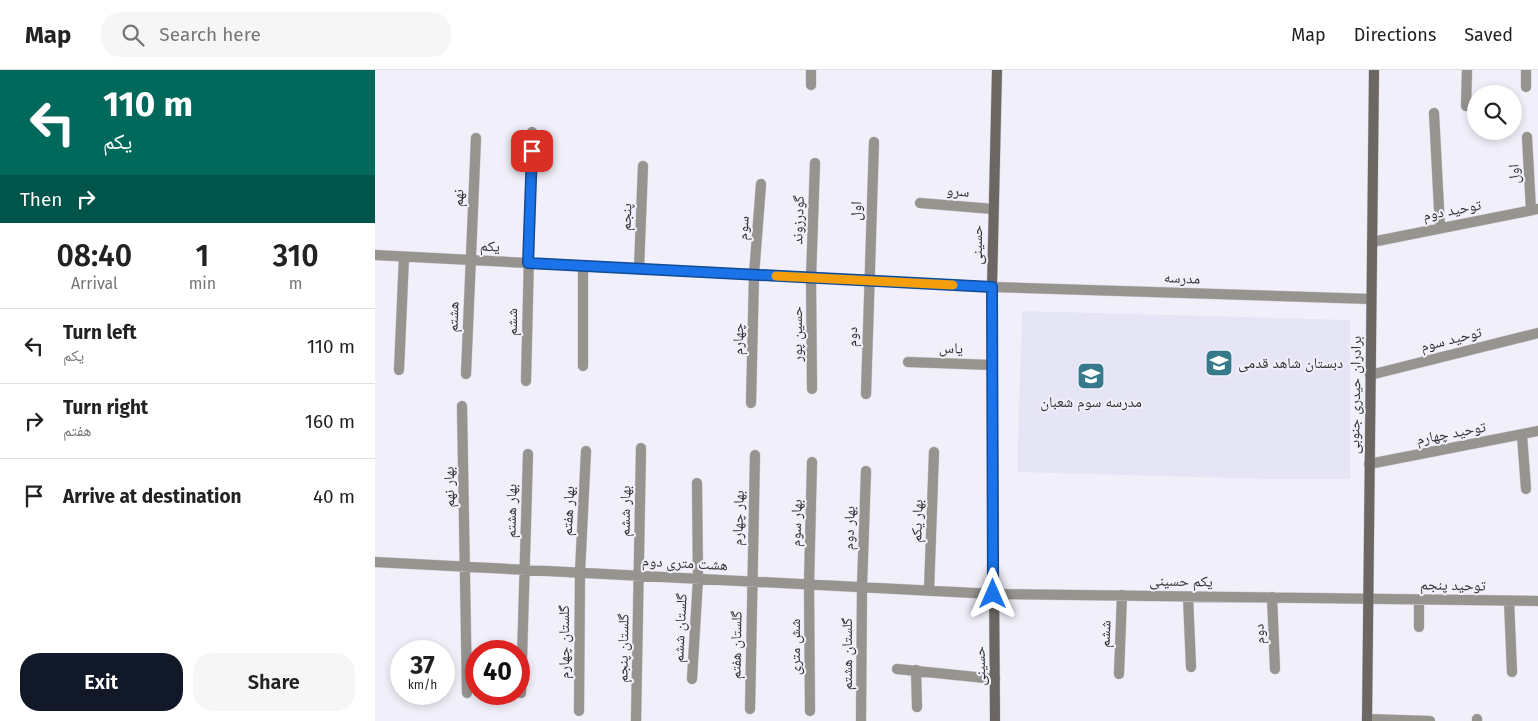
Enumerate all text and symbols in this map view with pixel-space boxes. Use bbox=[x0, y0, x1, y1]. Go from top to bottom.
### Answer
search box bbox=[101, 12, 451, 57]
text: Map bbox=[25, 21, 71, 49]
icon: search bbox=[119, 21, 147, 49]
text: Search here bbox=[159, 23, 261, 46]
text: Map bbox=[1291, 24, 1326, 46]
text: Directions bbox=[1354, 24, 1436, 46]
text: Saved bbox=[1464, 24, 1513, 46]
text: 110 m bbox=[103, 83, 193, 125]
map controls bbox=[1467, 85, 1522, 140]
button: search bbox=[1467, 85, 1522, 140]
icon: left bbox=[20, 90, 85, 155]
text: یکم bbox=[103, 128, 132, 155]
pin bbox=[511, 130, 553, 172]
icon: arrive bbox=[518, 137, 546, 165]
street label: اول bbox=[1505, 164, 1524, 184]
street label: سرو bbox=[946, 181, 970, 201]
icon: right bbox=[72, 185, 100, 213]
text: Then bbox=[20, 188, 62, 211]
street label: نهم bbox=[449, 189, 468, 207]
street label: گودرزوند bbox=[788, 195, 808, 245]
street label: توحید دوم bbox=[1421, 195, 1483, 225]
street label: اول bbox=[847, 201, 866, 221]
street label: پنجم bbox=[617, 203, 636, 231]
street label: سوم bbox=[733, 215, 754, 241]
street label: حسینی bbox=[968, 225, 987, 265]
street label: یکم bbox=[480, 236, 501, 257]
text: 08:40 bbox=[56, 238, 132, 274]
text: 1 bbox=[196, 238, 209, 274]
text: 310 bbox=[273, 238, 319, 274]
street label: مدرسه bbox=[1164, 268, 1201, 288]
text: Arrival bbox=[71, 274, 118, 293]
text: min bbox=[189, 274, 216, 293]
text: m bbox=[289, 274, 302, 293]
street label: هشتم bbox=[443, 301, 464, 333]
street label: حسین پور bbox=[788, 306, 807, 363]
street label: ششم bbox=[503, 308, 522, 336]
text: Turn left bbox=[63, 321, 137, 344]
street label: چهارم bbox=[729, 322, 748, 355]
street label: توحید سوم bbox=[1419, 323, 1484, 356]
street label: دوم bbox=[843, 327, 862, 347]
icon: left bbox=[20, 332, 48, 360]
text: 110 m bbox=[307, 335, 355, 358]
street label: برادران حیدری جنوبی bbox=[1345, 336, 1366, 454]
street label: یاس bbox=[939, 339, 964, 358]
text: یکم bbox=[63, 346, 84, 365]
school or university icon: دبستان شاهد قدمی bbox=[1204, 348, 1234, 378]
place label: دبستان شاهد قدمی bbox=[1238, 354, 1343, 373]
school or university icon: مدرسه سوم شعبان bbox=[1076, 361, 1106, 391]
place label: مدرسه سوم شعبان bbox=[1040, 393, 1142, 412]
text: Turn right bbox=[63, 396, 148, 419]
icon: right bbox=[20, 407, 48, 435]
text: 160 m bbox=[305, 410, 355, 433]
street label: توحید چهارم bbox=[1415, 417, 1488, 450]
text: هفتم bbox=[63, 421, 92, 440]
street label: بهار نهم bbox=[440, 466, 459, 508]
icon: arrive bbox=[20, 482, 48, 510]
street label: بهار هشتم bbox=[502, 484, 521, 538]
text: Arrive at destination bbox=[63, 485, 242, 508]
text: 40 m bbox=[313, 485, 355, 508]
street label: بهار هفتم bbox=[558, 485, 579, 537]
street label: بهار ششم bbox=[616, 485, 635, 537]
street label: بهار چهارم bbox=[728, 490, 749, 546]
street label: بهار سوم bbox=[786, 499, 807, 547]
street label: بهار یکم bbox=[907, 499, 928, 543]
street label: بهار دوم bbox=[839, 506, 860, 550]
street label: هشت متری دوم bbox=[642, 552, 728, 575]
position arrow bbox=[966, 567, 1018, 619]
street label: یکم حسینی bbox=[1149, 571, 1213, 592]
street label: توحید پنجم bbox=[1420, 575, 1487, 596]
street label: گلستان ششم bbox=[669, 592, 692, 663]
street label: گلستان چهارم bbox=[555, 605, 574, 679]
street label: گلستان هفتم bbox=[726, 610, 747, 679]
street label: گلستان پنجم bbox=[613, 613, 634, 683]
street label: گلستان هشتم bbox=[838, 617, 857, 690]
street label: شش متری bbox=[786, 619, 805, 675]
street label: ششم bbox=[1096, 620, 1115, 648]
street label: دوم bbox=[1249, 623, 1270, 645]
speed limit sign: 40 bbox=[465, 640, 530, 705]
street label: حسینی bbox=[971, 646, 990, 686]
text: 37 bbox=[410, 651, 435, 681]
button: Exit bbox=[20, 653, 183, 711]
button: Share bbox=[193, 653, 355, 711]
text: km/h bbox=[408, 678, 437, 692]

